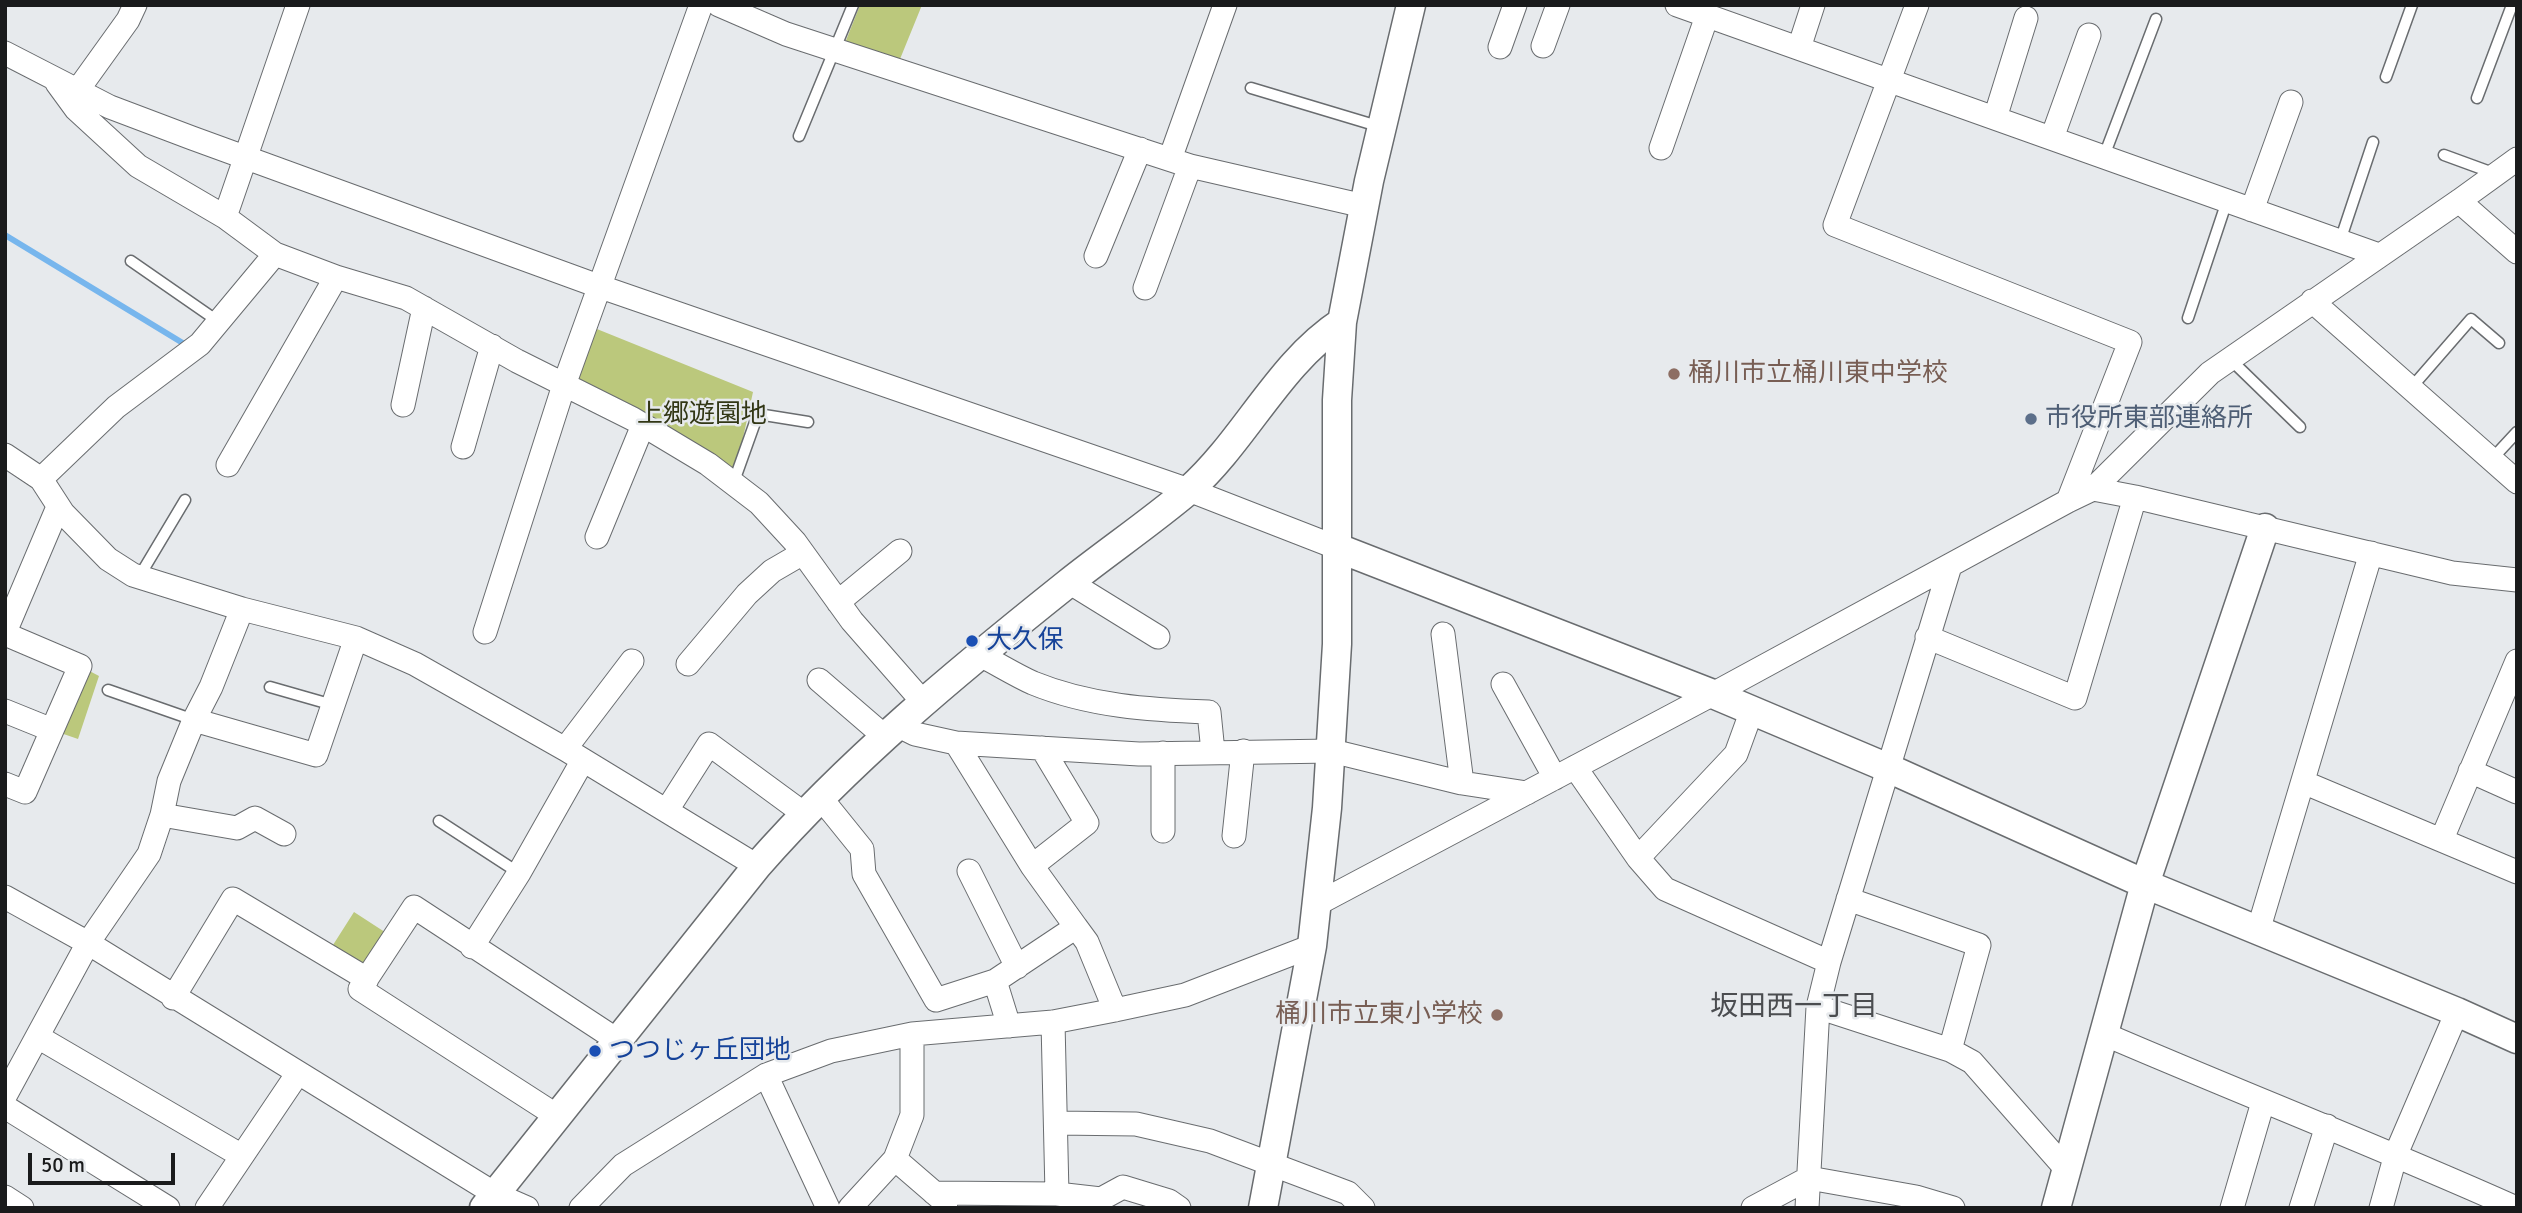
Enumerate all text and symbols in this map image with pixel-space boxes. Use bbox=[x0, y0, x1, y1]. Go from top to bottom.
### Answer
place label: 桶川市立桶川東中学校 bbox=[1688, 358, 1948, 390]
marker: 桶川市立桶川東中学校 bbox=[1666, 366, 1682, 382]
park label: 上郷遊園地 bbox=[637, 399, 767, 431]
place label: 市役所東部連絡所 bbox=[2045, 403, 2253, 435]
marker: 市役所東部連絡所 bbox=[2023, 411, 2039, 427]
place label: 大久保 bbox=[986, 625, 1064, 657]
marker: 大久保 bbox=[964, 633, 980, 649]
district label: 坂田西一丁目 bbox=[1710, 991, 1878, 1025]
place label: 桶川市立東小学校 bbox=[1275, 999, 1483, 1031]
marker: 桶川市立東小学校 bbox=[1489, 1007, 1505, 1023]
place label: つつじヶ丘団地 bbox=[609, 1035, 791, 1067]
marker: つつじヶ丘団地 bbox=[587, 1043, 603, 1059]
scale bar bbox=[32, 1140, 178, 1184]
text: 50 m bbox=[41, 1152, 85, 1178]

